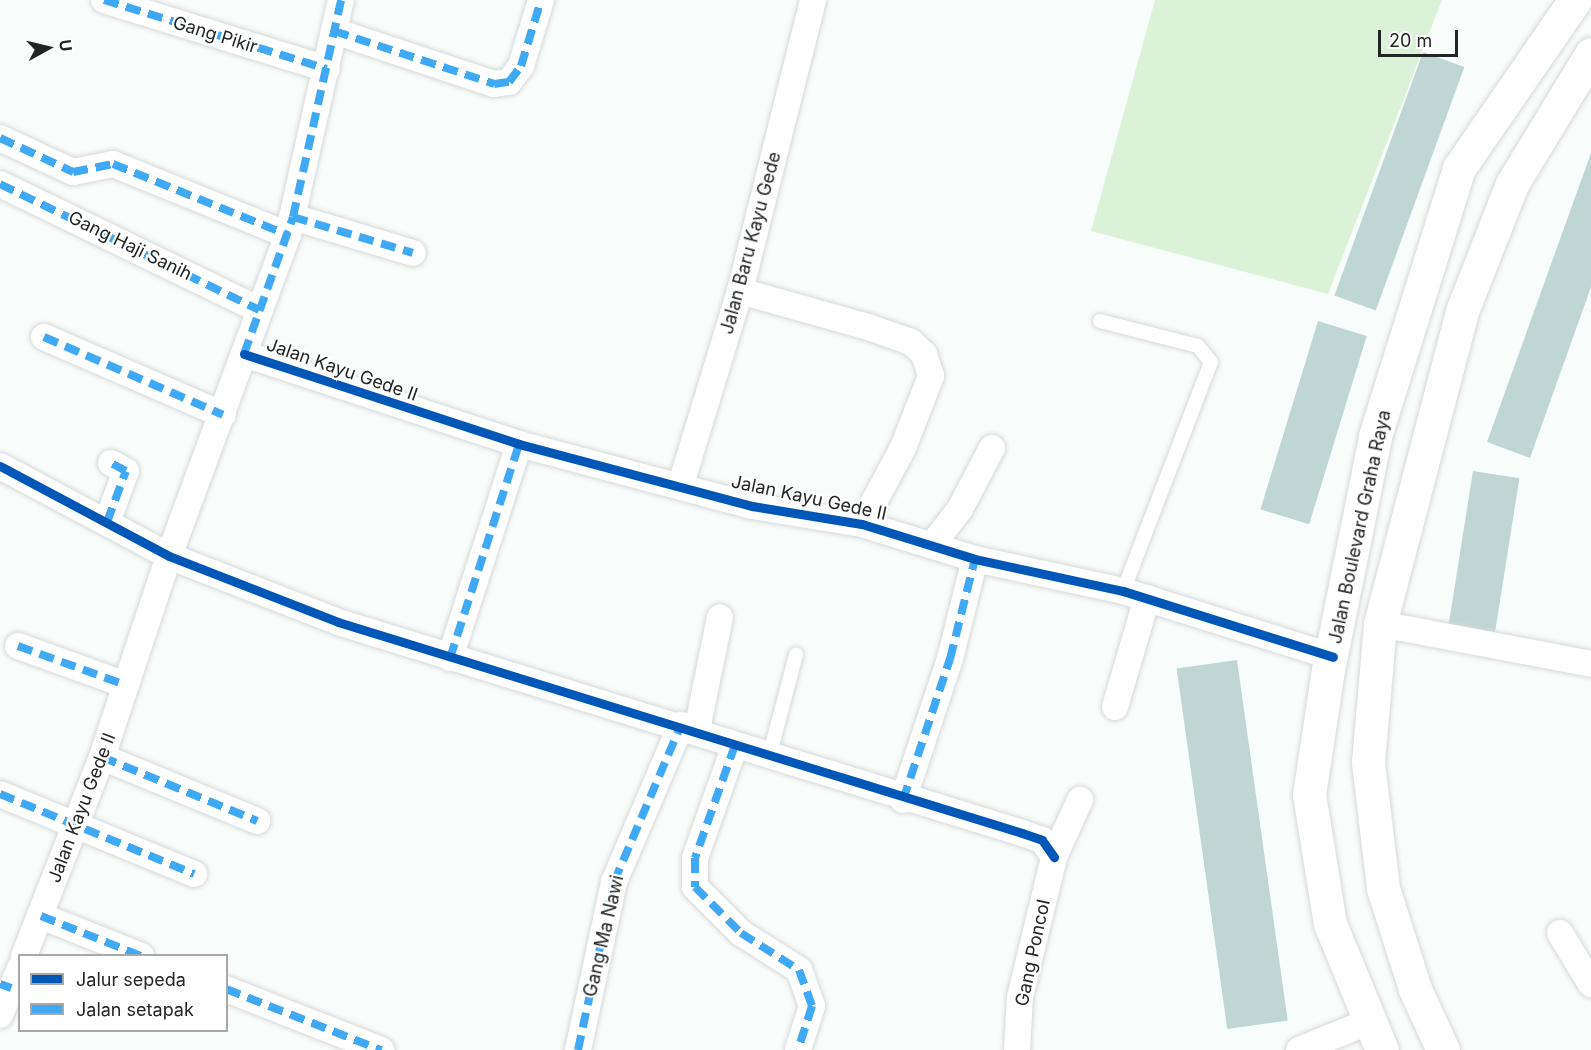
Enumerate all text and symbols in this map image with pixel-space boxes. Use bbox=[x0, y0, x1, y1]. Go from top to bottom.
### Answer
street label: Gang Pikir bbox=[170, 12, 260, 58]
north arrow bbox=[18, 18, 78, 78]
scale bar bbox=[1381, 18, 1460, 56]
text: 20 m bbox=[1389, 30, 1432, 51]
text: U bbox=[55, 38, 77, 53]
street label: Jalan Baru Kayu Gede bbox=[716, 149, 786, 337]
street label: Gang Haji Sanih bbox=[65, 207, 195, 285]
street label: Jalan Kayu Gede II bbox=[264, 334, 420, 406]
street label: Jalan Boulevard Graha Raya bbox=[1325, 408, 1395, 646]
street label: Jalan Kayu Gede II bbox=[729, 471, 889, 525]
street label: Jalan Kayu Gede II bbox=[44, 730, 120, 886]
street label: Gang Ma Nawi bbox=[579, 873, 629, 999]
street label: Gang Poncol bbox=[1011, 898, 1055, 1008]
legend bbox=[18, 954, 228, 1032]
text: Jalur sepeda bbox=[76, 969, 186, 990]
text: Jalan setapak bbox=[76, 999, 194, 1020]

